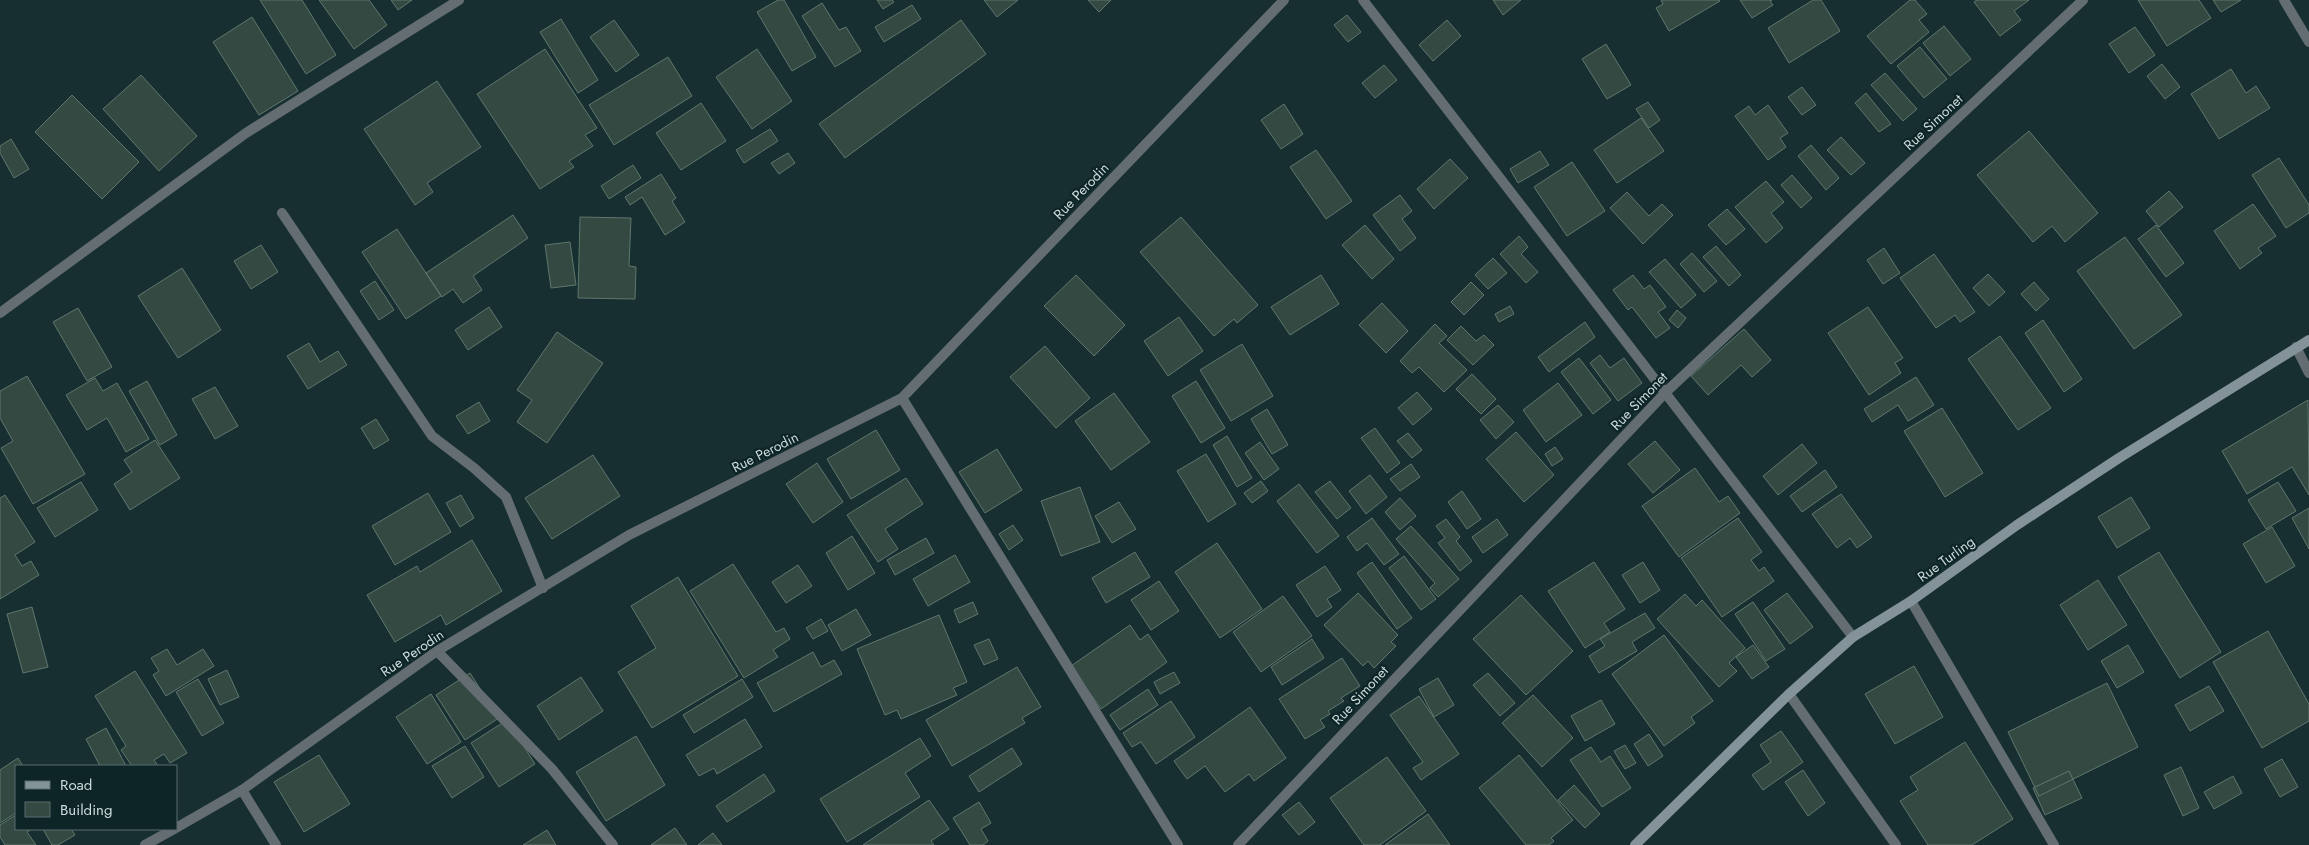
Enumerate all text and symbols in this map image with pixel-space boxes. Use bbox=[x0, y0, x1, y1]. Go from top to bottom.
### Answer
street label: Rue Simonet bbox=[1899, 89, 1967, 155]
street label: Rue Perodin bbox=[1049, 158, 1113, 224]
street label: Rue Simonet bbox=[1606, 367, 1672, 435]
street label: Rue Perodin bbox=[728, 427, 802, 477]
street label: Rue Turling bbox=[1913, 531, 1979, 587]
street label: Rue Perodin bbox=[376, 625, 448, 681]
street label: Rue Simonet bbox=[1327, 661, 1393, 729]
legend bbox=[15, 765, 178, 830]
text: Road bbox=[60, 774, 92, 796]
text: Building bbox=[60, 799, 112, 821]

